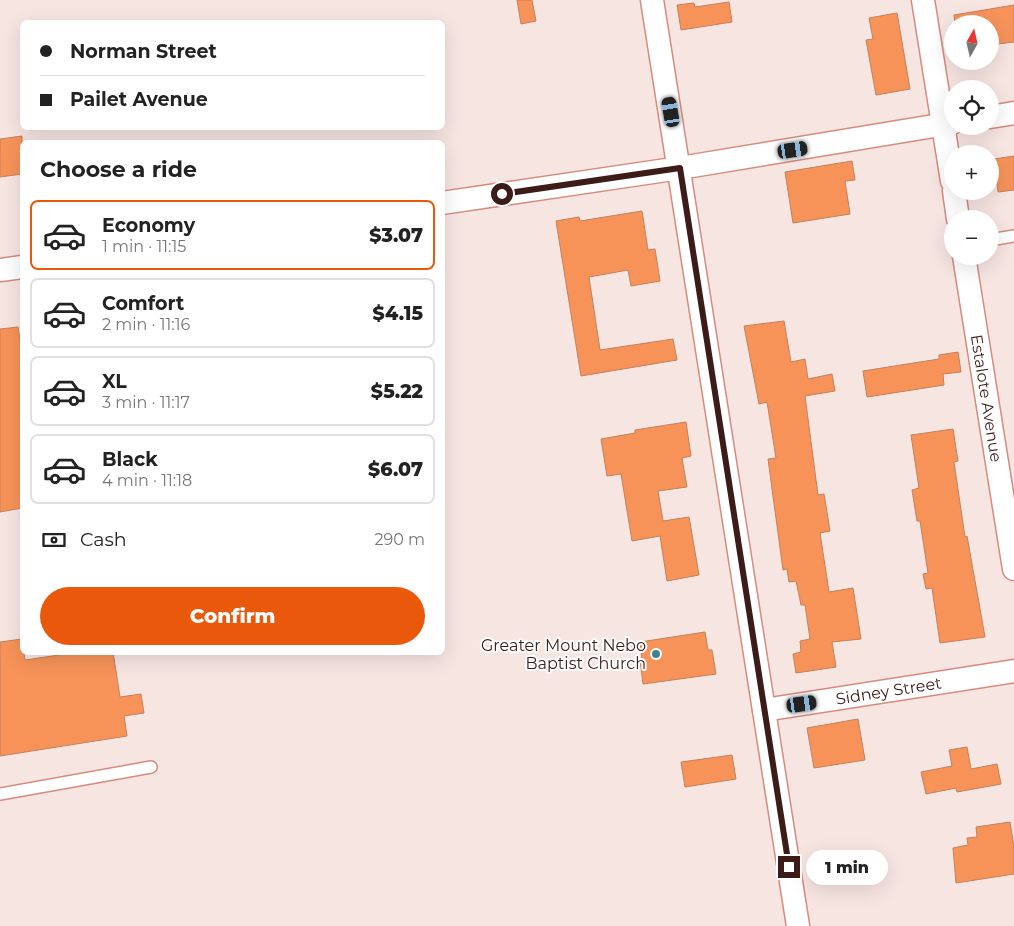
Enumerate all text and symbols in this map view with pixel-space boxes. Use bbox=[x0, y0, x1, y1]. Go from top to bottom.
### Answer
north arrow bbox=[944, 15, 999, 70]
map controls bbox=[944, 15, 999, 265]
text: Norman Street bbox=[70, 40, 217, 63]
button: locate bbox=[944, 80, 999, 135]
text: Pailet Avenue bbox=[70, 88, 208, 111]
car bbox=[661, 96, 680, 128]
car bbox=[777, 140, 808, 160]
button: + bbox=[944, 145, 999, 200]
text: Choose a ride bbox=[40, 156, 197, 183]
route start bbox=[491, 183, 513, 205]
button: − bbox=[944, 210, 999, 265]
icon: car bbox=[42, 213, 87, 258]
text: Economy bbox=[102, 214, 195, 237]
text: $3.07 bbox=[369, 224, 423, 247]
text: 1 min · 11:15 bbox=[102, 237, 186, 256]
icon: car bbox=[42, 291, 87, 336]
text: Comfort bbox=[102, 292, 184, 315]
text: $4.15 bbox=[373, 302, 423, 325]
text: 2 min · 11:16 bbox=[102, 315, 190, 334]
street label: Estalote Avenue bbox=[967, 333, 1006, 463]
icon: car bbox=[42, 369, 87, 414]
text: XL bbox=[102, 370, 127, 393]
text: $5.22 bbox=[371, 380, 423, 403]
text: 3 min · 11:17 bbox=[102, 393, 190, 412]
icon: car bbox=[42, 447, 87, 492]
text: Black bbox=[102, 448, 158, 471]
text: $6.07 bbox=[368, 458, 423, 481]
text: 4 min · 11:18 bbox=[102, 471, 192, 490]
icon: cash bbox=[40, 526, 68, 554]
text: Cash bbox=[80, 528, 127, 551]
text: 290 m bbox=[374, 530, 425, 549]
button: Confirm bbox=[40, 587, 425, 645]
place label: Greater Mount Nebo Baptist Church bbox=[481, 636, 646, 673]
marker: Greater Mount Nebo Baptist Church bbox=[650, 648, 662, 660]
street label: Sidney Street bbox=[834, 673, 943, 708]
car bbox=[786, 694, 817, 714]
callout: 1 min bbox=[806, 850, 889, 884]
route end bbox=[778, 856, 800, 878]
text: 1 min bbox=[825, 858, 869, 877]

